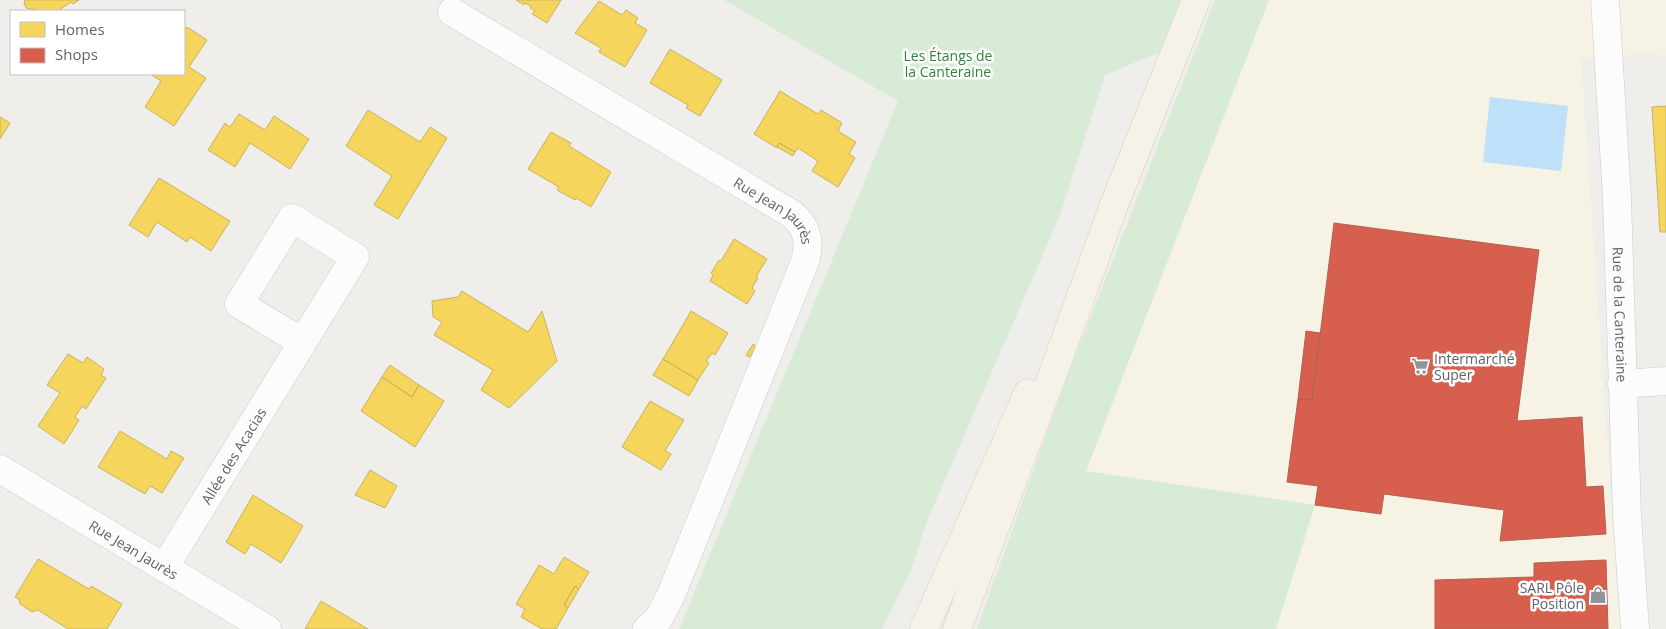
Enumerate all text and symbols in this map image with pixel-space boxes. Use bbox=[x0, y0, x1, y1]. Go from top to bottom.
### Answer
legend bbox=[10, 10, 185, 75]
text: Homes bbox=[55, 19, 105, 39]
text: Shops bbox=[55, 44, 98, 64]
park label: Les Étangs de la Canteraine bbox=[904, 46, 993, 81]
street label: Rue Jean Jaurès bbox=[730, 172, 817, 245]
street label: Rue de la Canteraine bbox=[1609, 247, 1632, 383]
place label: Intermarché Super bbox=[1434, 349, 1515, 384]
supermarket icon: Intermarché Super bbox=[1410, 356, 1430, 376]
street label: Allée des Acacias bbox=[196, 403, 270, 507]
street label: Rue Jean Jaurès bbox=[86, 515, 182, 583]
place label: SARL Pôle Position bbox=[1520, 578, 1584, 613]
shop icon: SARL Pôle Position bbox=[1588, 585, 1608, 605]

